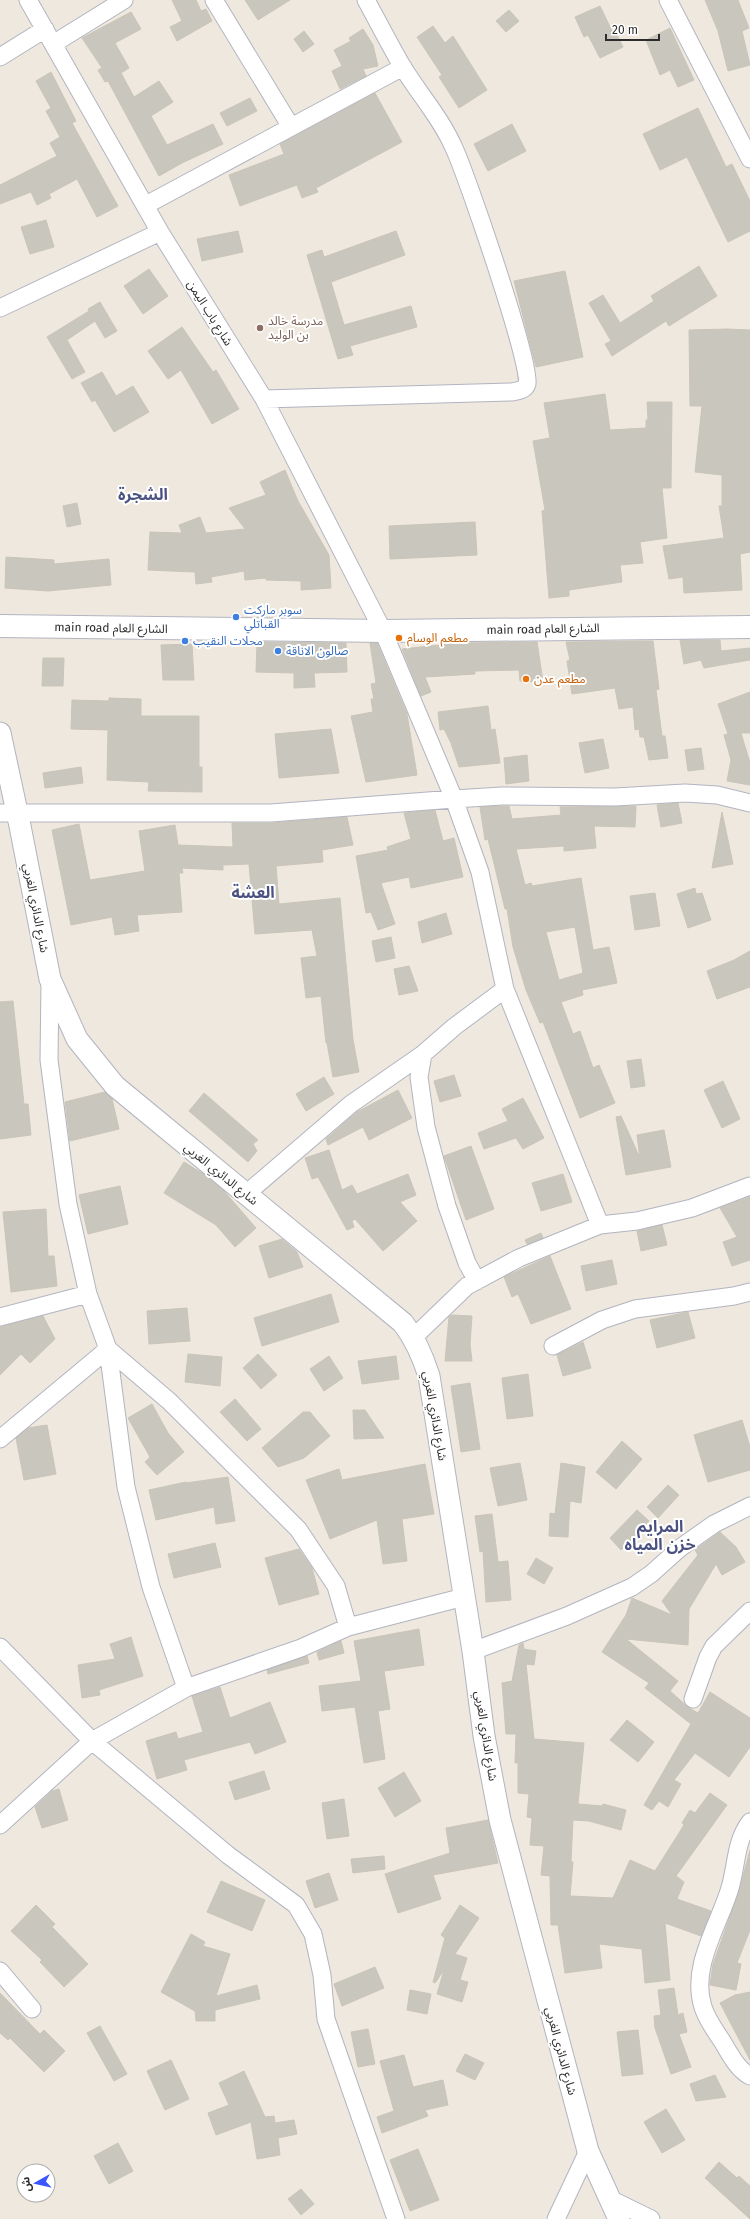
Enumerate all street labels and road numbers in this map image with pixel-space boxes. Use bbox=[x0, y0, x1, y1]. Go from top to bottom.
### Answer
street label: شارع باب اليمن bbox=[183, 278, 236, 349]
street label: main road الشارع العام bbox=[54, 620, 168, 638]
street label: main road الشارع العام bbox=[486, 621, 600, 639]
street label: شارع الدائري الغربي bbox=[18, 862, 52, 954]
street label: شارع الدائري الغربي bbox=[180, 1140, 261, 1210]
street label: شارع الدائري الغربي bbox=[417, 1370, 450, 1462]
street label: شارع الدائري الغربي bbox=[469, 1690, 500, 1782]
street label: شارع الدائري الغربي bbox=[540, 2005, 580, 2097]

